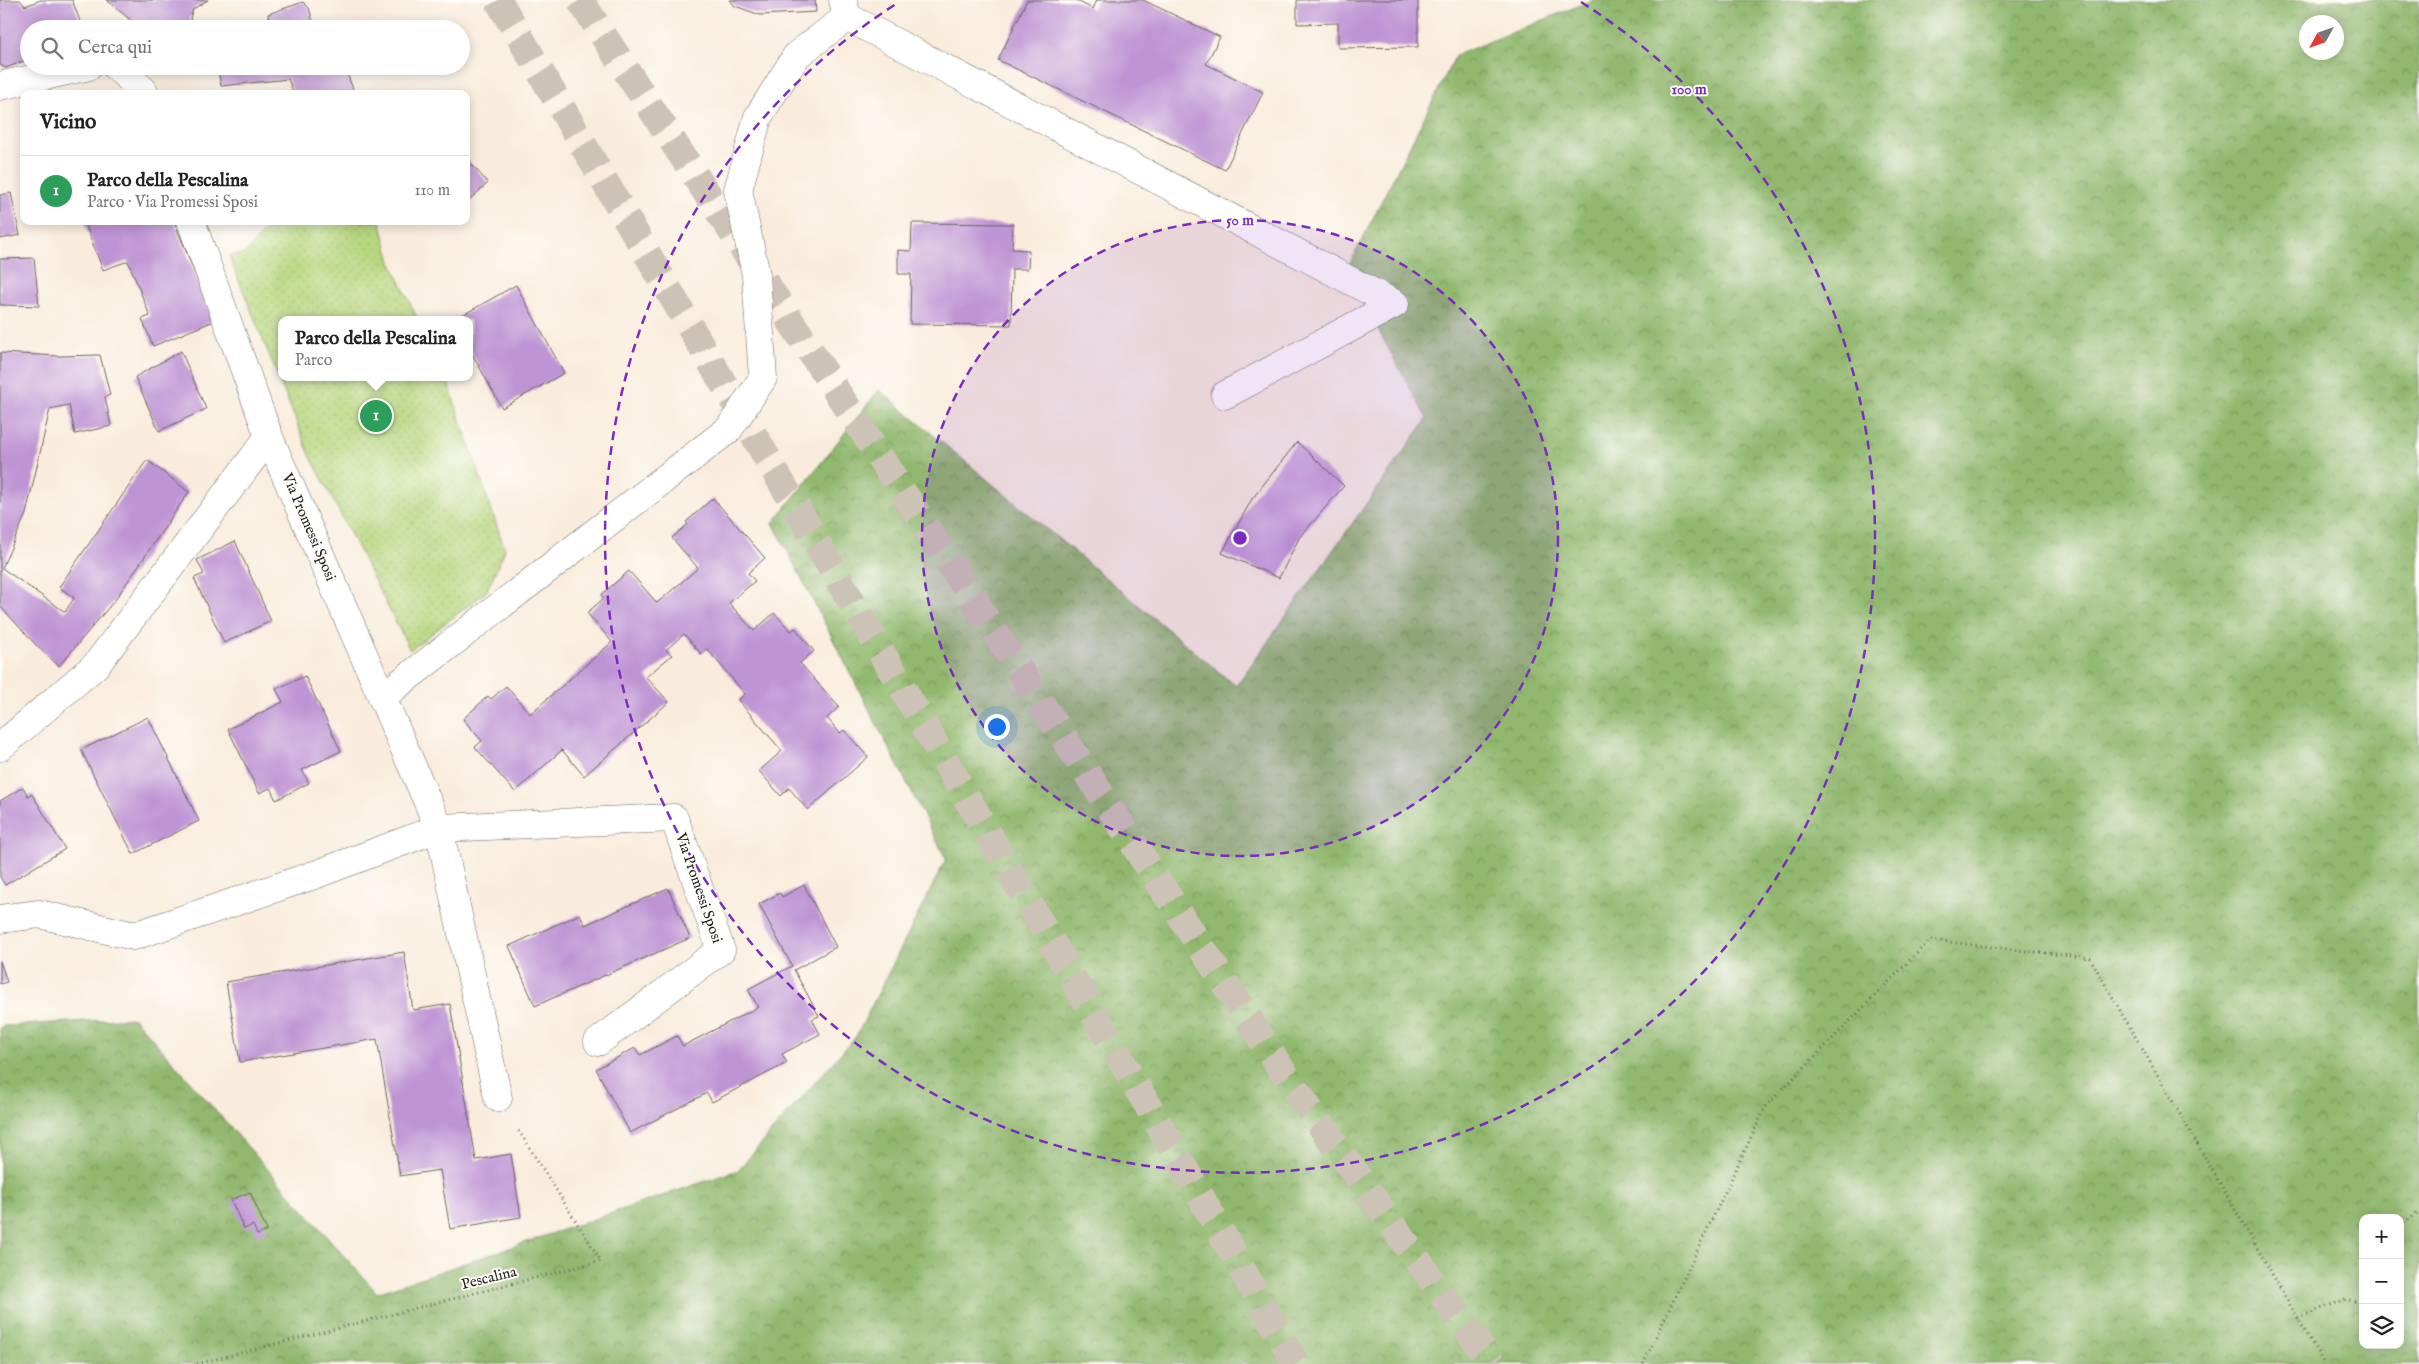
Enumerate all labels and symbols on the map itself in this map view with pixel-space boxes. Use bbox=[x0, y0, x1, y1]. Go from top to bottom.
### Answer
north arrow bbox=[2299, 15, 2344, 60]
text: 100 m bbox=[1671, 80, 1707, 99]
text: 50 m bbox=[1226, 211, 1254, 230]
pin: 1 bbox=[360, 397, 392, 435]
street label: Via Promessi Sposi bbox=[277, 469, 340, 584]
centre of rings bbox=[1231, 529, 1249, 547]
your location bbox=[984, 714, 1010, 740]
street label: Via Promessi Sposi bbox=[671, 829, 727, 946]
street label: Pescalina bbox=[459, 1262, 519, 1294]

